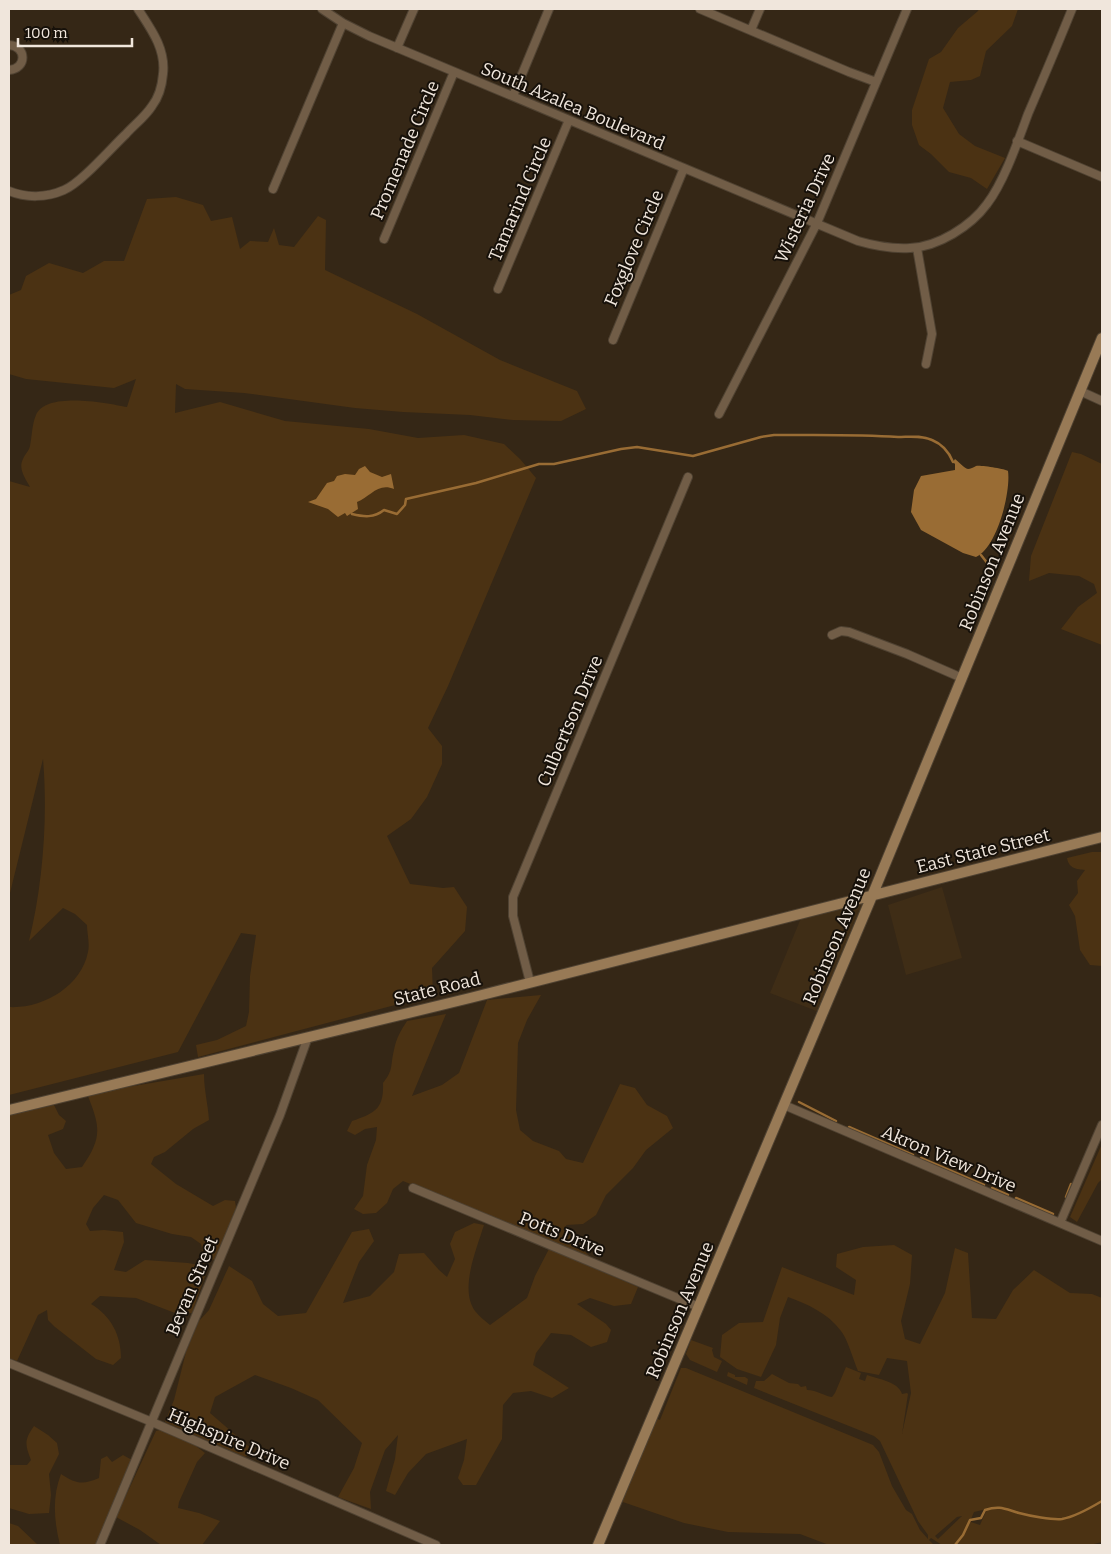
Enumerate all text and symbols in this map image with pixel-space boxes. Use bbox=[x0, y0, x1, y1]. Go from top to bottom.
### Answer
scale bar bbox=[18, 15, 131, 47]
text: 100 m bbox=[25, 24, 68, 42]
street label: South Azalea Boulevard bbox=[478, 57, 668, 155]
street label: Promenade Circle bbox=[366, 77, 444, 223]
street label: Tamarind Circle bbox=[484, 133, 556, 265]
street label: Wisteria Drive bbox=[770, 150, 840, 266]
street label: Foxglove Circle bbox=[600, 187, 668, 309]
street label: Robinson Avenue bbox=[954, 490, 1030, 634]
street label: Culbertson Drive bbox=[532, 652, 608, 790]
street label: East State Street bbox=[914, 824, 1052, 878]
street label: Robinson Avenue bbox=[798, 864, 876, 1008]
street label: State Road bbox=[391, 968, 483, 1010]
street label: Akron View Drive bbox=[878, 1121, 1020, 1197]
street label: Potts Drive bbox=[516, 1207, 608, 1261]
street label: Bevan Street bbox=[161, 1233, 223, 1339]
street label: Robinson Avenue bbox=[641, 1238, 719, 1382]
street label: Highspire Drive bbox=[165, 1403, 293, 1475]

